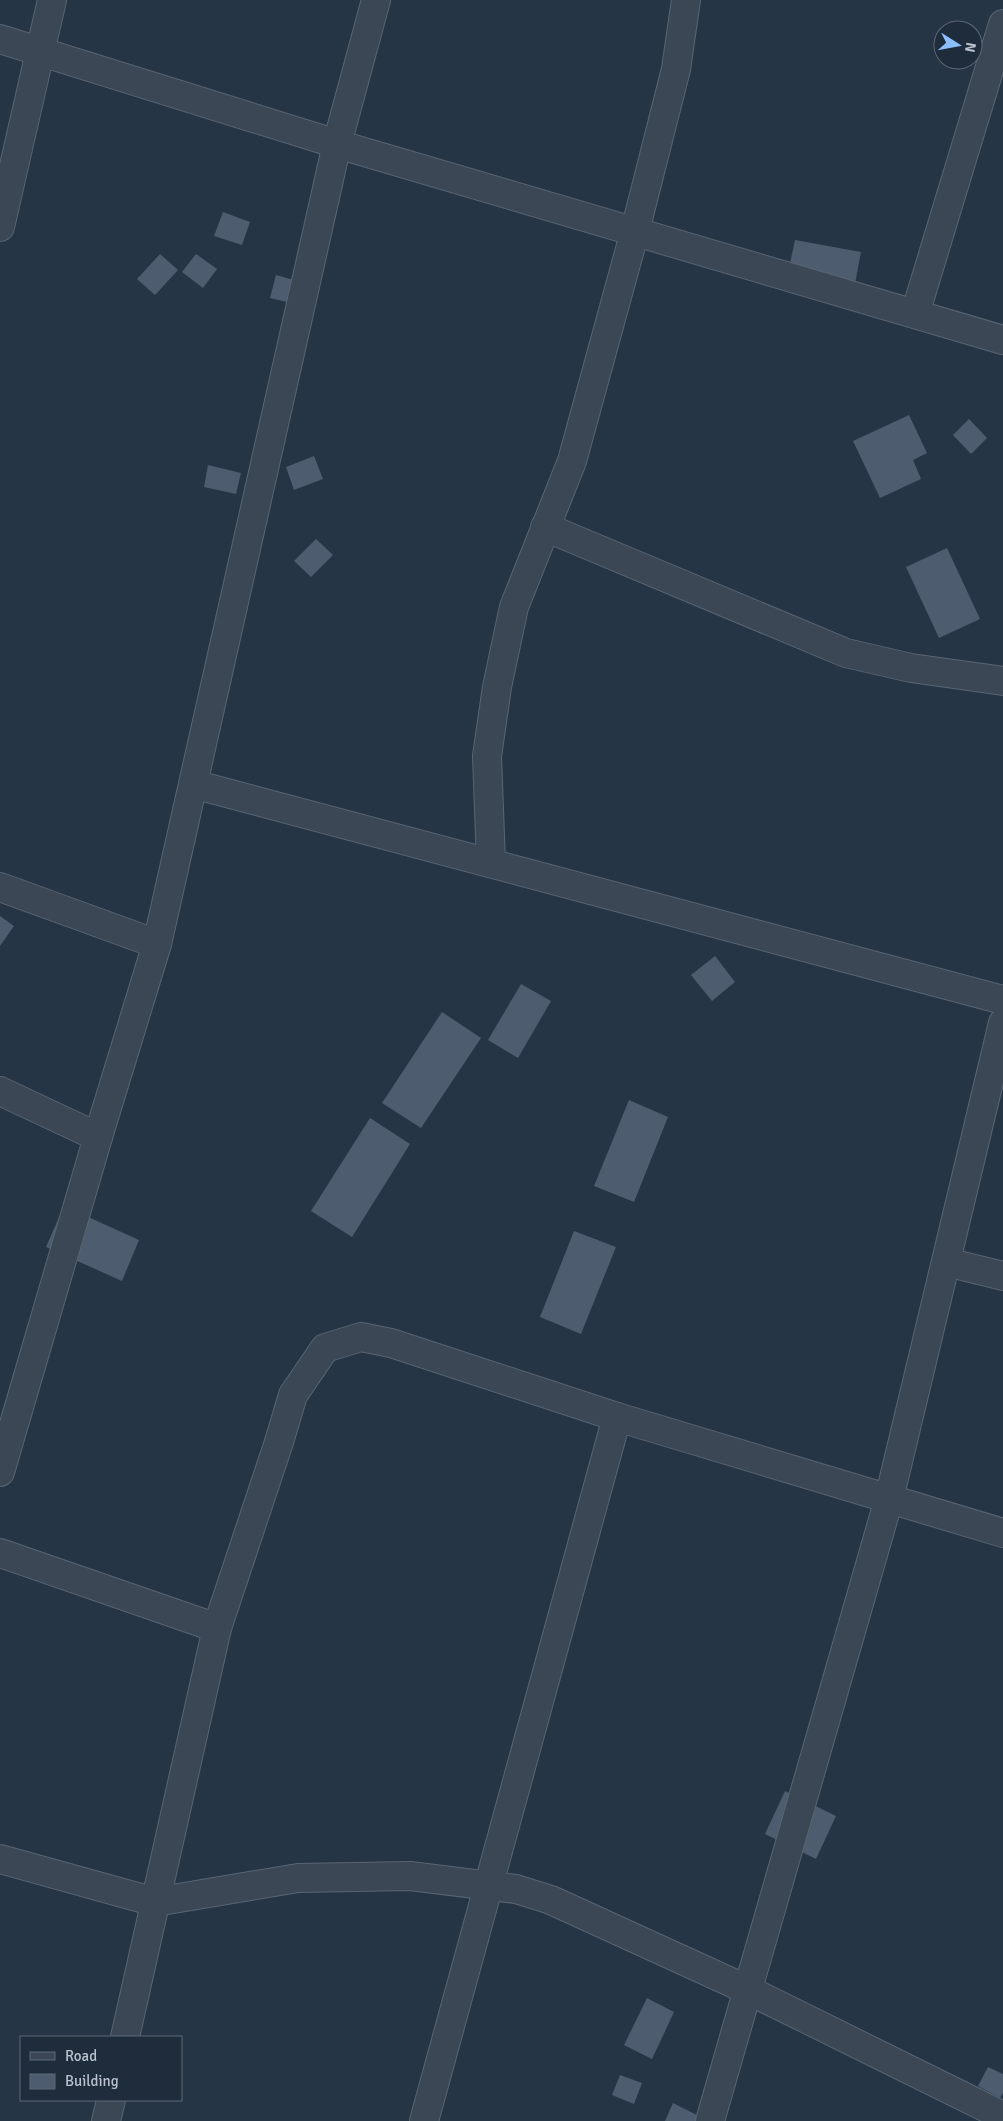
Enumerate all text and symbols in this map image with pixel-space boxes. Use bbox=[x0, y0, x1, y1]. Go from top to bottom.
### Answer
north arrow bbox=[933, 20, 983, 70]
text: N bbox=[961, 41, 980, 54]
legend bbox=[20, 2036, 182, 2101]
text: Road bbox=[65, 2047, 97, 2065]
text: Building bbox=[65, 2072, 119, 2090]

